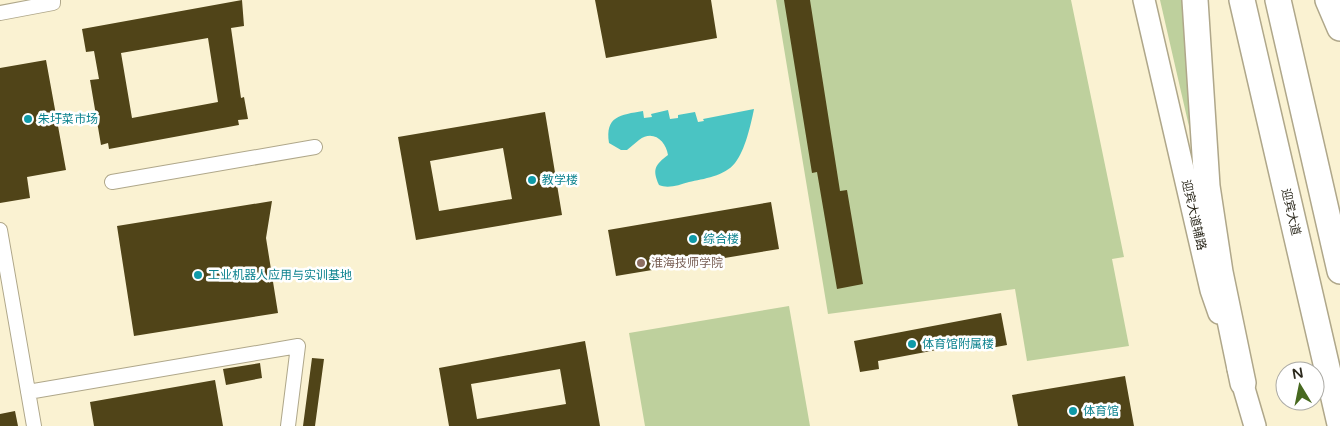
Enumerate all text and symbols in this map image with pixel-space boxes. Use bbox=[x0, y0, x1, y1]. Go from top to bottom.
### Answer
place label: 朱圩菜市场 bbox=[38, 112, 98, 126]
marker: 朱圩菜市场 bbox=[22, 113, 34, 125]
place label: 教学楼 bbox=[542, 173, 578, 187]
marker: 教学楼 bbox=[526, 174, 538, 186]
street label: 迎宾大道辅路 bbox=[1179, 178, 1209, 252]
street label: 迎宾大道 bbox=[1279, 187, 1303, 237]
place label: 综合楼 bbox=[703, 232, 739, 246]
marker: 综合楼 bbox=[687, 233, 699, 245]
place label: 淮海技师学院 bbox=[651, 256, 723, 270]
marker: 淮海技师学院 bbox=[635, 257, 647, 269]
place label: 工业机器人应用与实训基地 bbox=[208, 268, 352, 282]
marker: 工业机器人应用与实训基地 bbox=[192, 269, 204, 281]
place label: 体育馆附属楼 bbox=[922, 337, 994, 351]
marker: 体育馆附属楼 bbox=[906, 338, 918, 350]
north arrow bbox=[1275, 361, 1325, 411]
text: N bbox=[1291, 364, 1305, 383]
place label: 体育馆 bbox=[1083, 404, 1119, 418]
marker: 体育馆 bbox=[1067, 405, 1079, 417]

